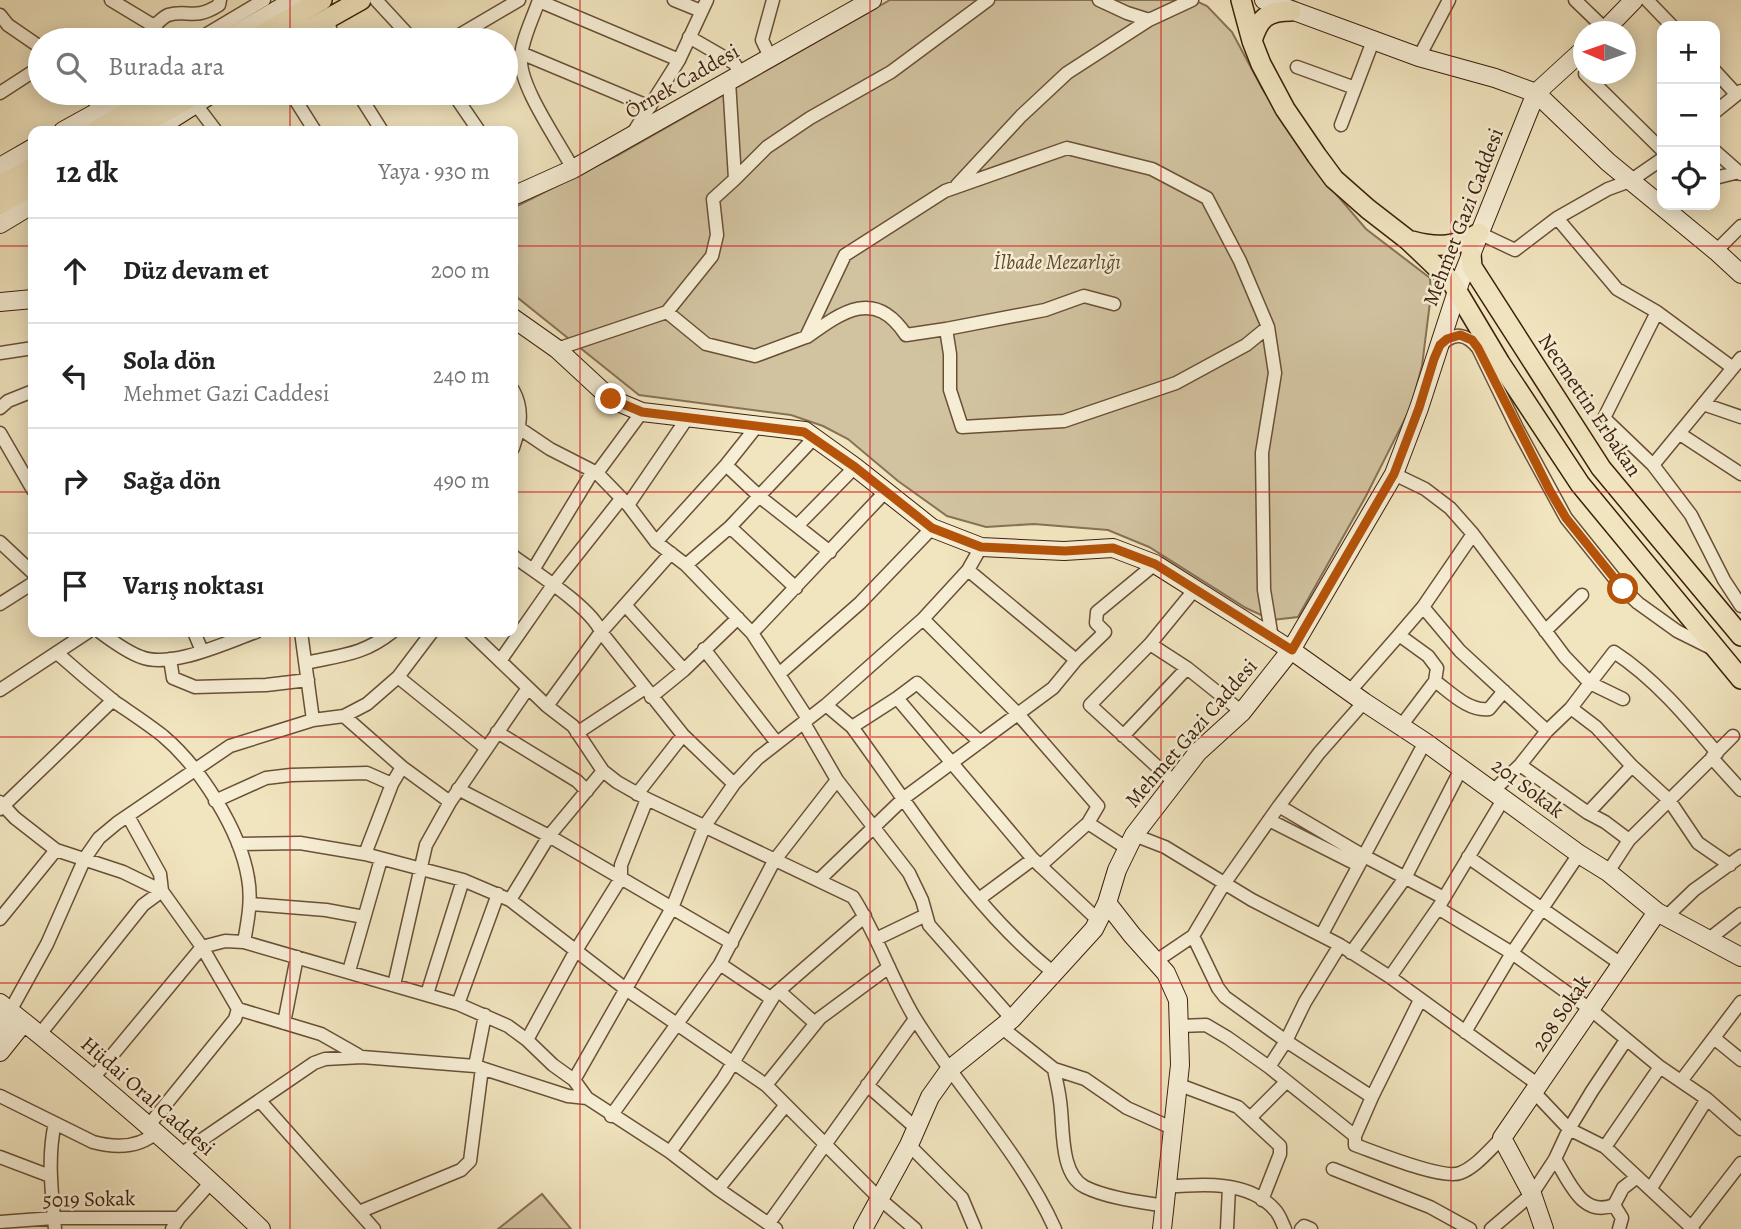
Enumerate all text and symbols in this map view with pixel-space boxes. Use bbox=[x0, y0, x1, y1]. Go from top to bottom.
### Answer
north arrow bbox=[1573, 21, 1636, 84]
map controls bbox=[1657, 21, 1720, 210]
button: + bbox=[1657, 21, 1720, 84]
search box bbox=[28, 28, 518, 105]
street label: Örnek Caddesi bbox=[620, 37, 744, 125]
icon: search bbox=[52, 48, 90, 86]
text: Burada ara bbox=[108, 49, 225, 84]
button: − bbox=[1657, 84, 1720, 147]
street label: Mehmet Gazi Caddesi bbox=[1416, 124, 1510, 310]
button: locate bbox=[1657, 147, 1720, 210]
text: 12 dk bbox=[56, 152, 118, 192]
text: Yaya · 930 m bbox=[378, 156, 490, 187]
park label: İlbade Mezarlığı bbox=[993, 248, 1121, 276]
icon: ahead bbox=[56, 252, 94, 290]
text: Düz devam et bbox=[123, 253, 269, 288]
text: 200 m bbox=[431, 255, 490, 286]
street label: Necmettin Erbakan bbox=[1532, 328, 1648, 482]
text: Sola dön bbox=[123, 343, 216, 378]
icon: left bbox=[56, 357, 94, 395]
text: 240 m bbox=[433, 360, 490, 391]
text: Mehmet Gazi Caddesi bbox=[123, 378, 330, 409]
route end bbox=[595, 383, 626, 414]
icon: right bbox=[56, 462, 94, 500]
text: Sağa dön bbox=[123, 463, 221, 498]
text: 490 m bbox=[433, 465, 490, 496]
icon: arrive bbox=[56, 567, 94, 605]
text: Varış noktası bbox=[123, 568, 264, 603]
route start bbox=[1607, 573, 1638, 604]
street label: Mehmet Gazi Caddesi bbox=[1119, 653, 1263, 813]
street label: 201 Sokak bbox=[1486, 752, 1570, 825]
street label: 208 Sokak bbox=[1525, 969, 1597, 1057]
street label: Hüdai Oral Caddesi bbox=[75, 1030, 221, 1162]
street label: 5019 Sokak bbox=[42, 1184, 136, 1214]

